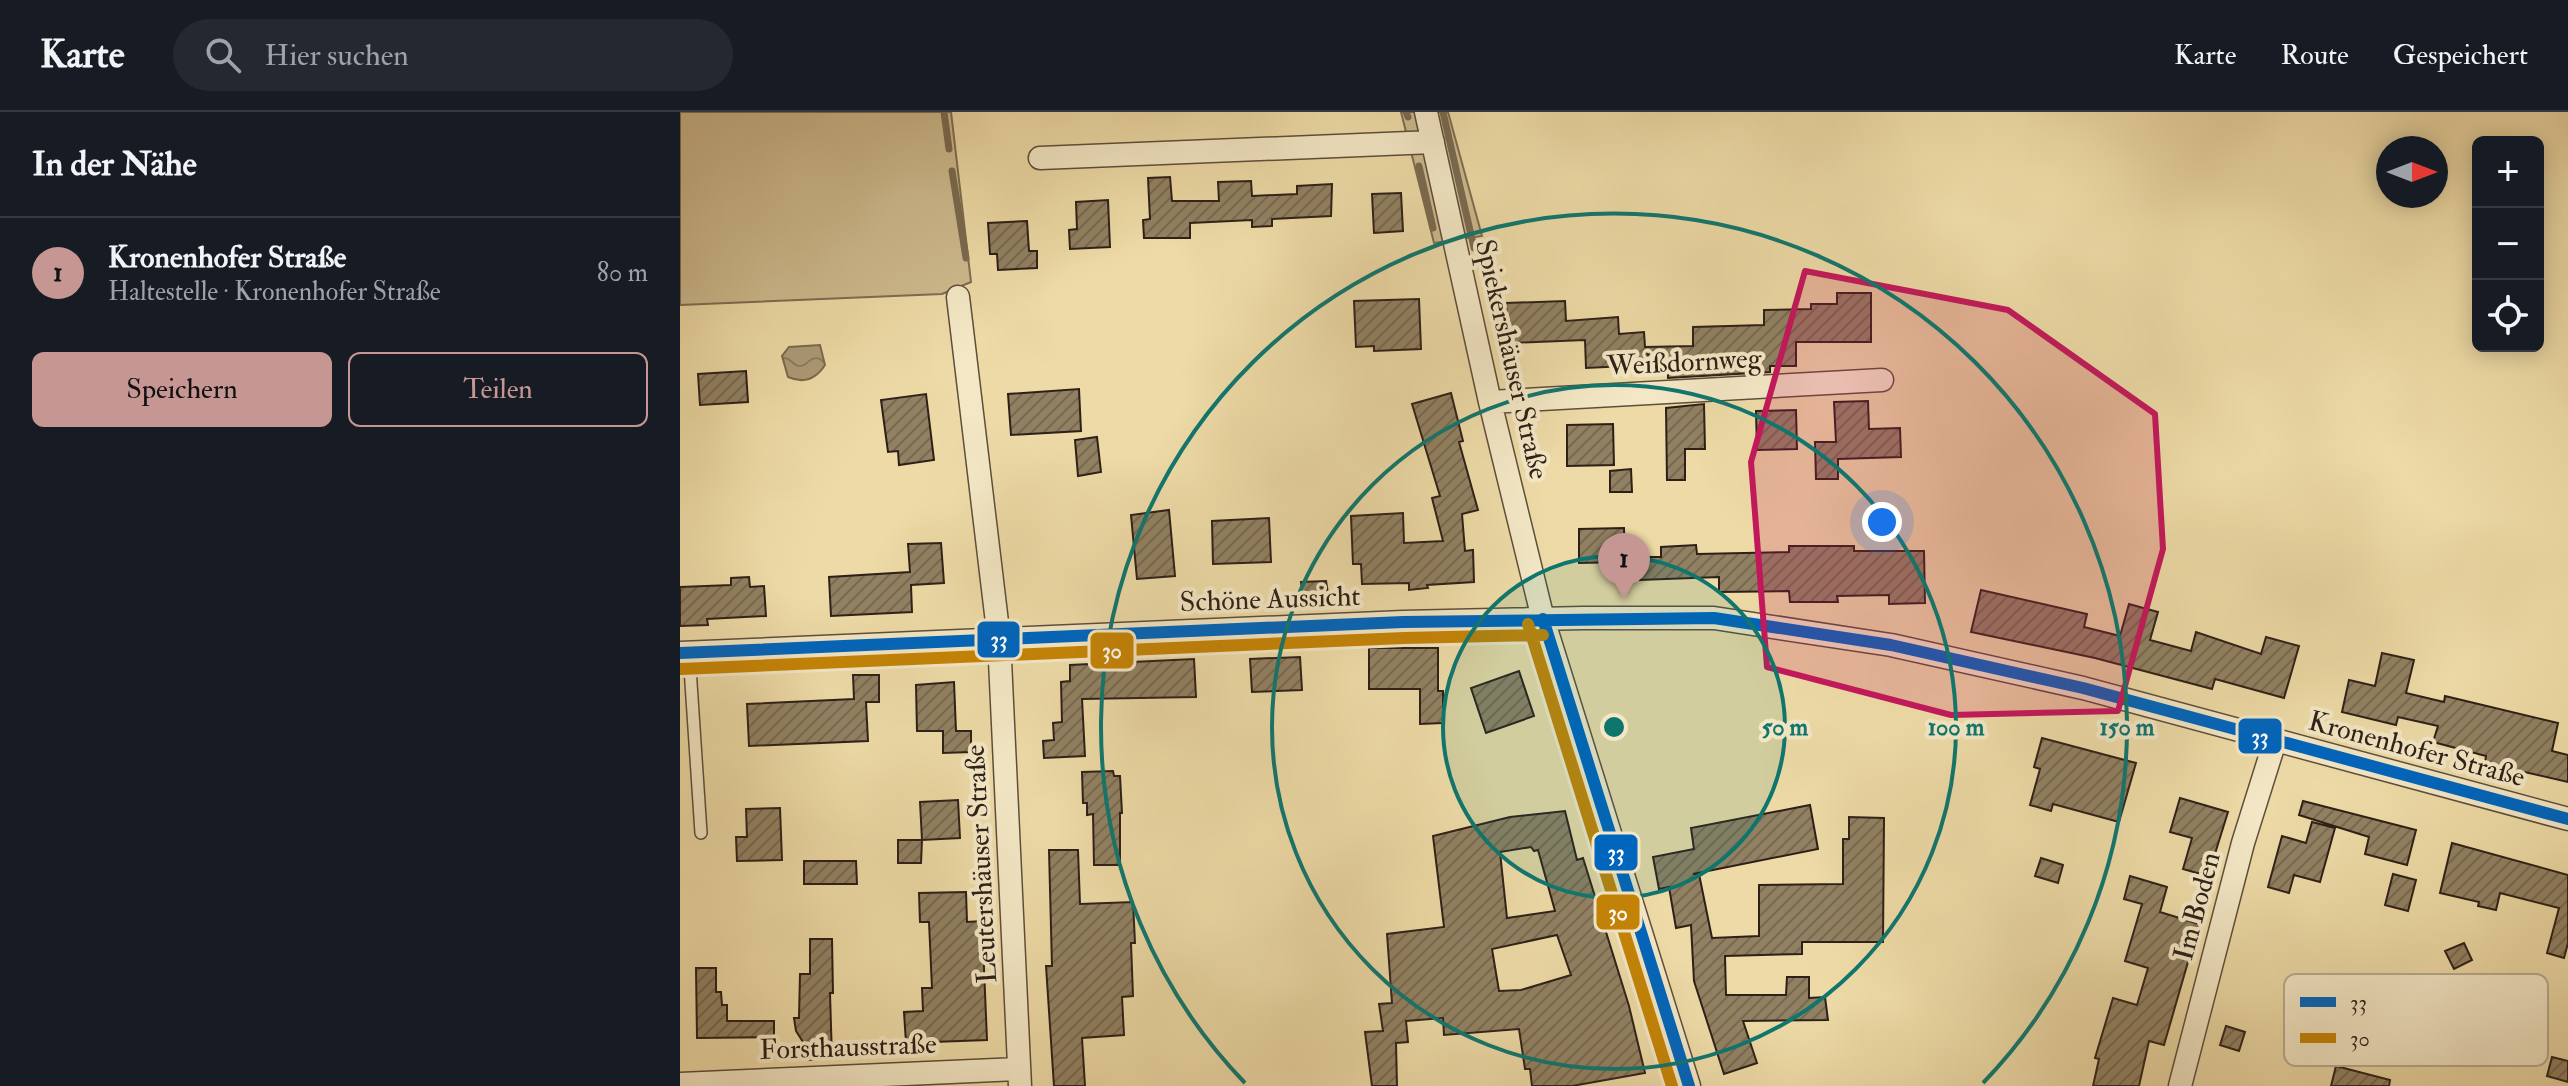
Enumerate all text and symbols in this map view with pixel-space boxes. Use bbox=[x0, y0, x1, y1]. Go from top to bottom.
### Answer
search box bbox=[173, 19, 733, 91]
text: Karte bbox=[40, 31, 125, 79]
icon: search bbox=[201, 33, 245, 77]
text: Hier suchen bbox=[265, 37, 409, 74]
text: Karte bbox=[2174, 38, 2236, 73]
text: Route bbox=[2280, 38, 2349, 73]
text: Gespeichert bbox=[2393, 38, 2528, 73]
north arrow bbox=[2376, 136, 2448, 208]
map controls bbox=[2472, 136, 2544, 352]
button: + bbox=[2472, 136, 2544, 208]
text: In der Nähe bbox=[32, 143, 197, 186]
button: − bbox=[2472, 208, 2544, 280]
street label: Spiekershäuser Straße bbox=[1467, 236, 1556, 483]
text: Kronenhofer Straße bbox=[108, 239, 346, 276]
text: 1 bbox=[53, 257, 63, 289]
text: 80 m bbox=[597, 257, 648, 289]
text: Haltestelle · Kronenhofer Straße bbox=[108, 276, 441, 308]
button: locate bbox=[2472, 280, 2544, 352]
street label: Weißdornweg bbox=[1605, 341, 1763, 384]
button: Speichern bbox=[32, 352, 332, 427]
button: Teilen bbox=[348, 352, 648, 427]
your location bbox=[1862, 502, 1902, 542]
pin: 1 bbox=[1598, 533, 1650, 599]
street label: Schöne Aussicht bbox=[1179, 579, 1361, 620]
line badge: 33 bbox=[976, 620, 1021, 659]
text: 33 bbox=[991, 626, 1007, 654]
line badge: 30 bbox=[1089, 631, 1135, 670]
text: 30 bbox=[1102, 637, 1122, 665]
street label: Kronenhofer Straße bbox=[2305, 704, 2529, 795]
text: 50 m bbox=[1762, 712, 1809, 743]
text: 100 m bbox=[1928, 712, 1985, 743]
text: 150 m bbox=[2100, 712, 2155, 743]
centre of rings bbox=[1600, 713, 1628, 741]
line badge: 33 bbox=[2237, 717, 2283, 755]
text: 33 bbox=[2252, 723, 2268, 751]
street label: Leutershäuser Straße bbox=[958, 743, 1005, 984]
line badge: 33 bbox=[1593, 833, 1639, 872]
text: 33 bbox=[1608, 839, 1624, 867]
street label: Im Boden bbox=[2166, 848, 2229, 964]
line badge: 30 bbox=[1595, 893, 1641, 931]
text: 30 bbox=[1608, 899, 1628, 927]
legend bbox=[2284, 974, 2548, 1066]
text: 33 bbox=[2350, 989, 2367, 1017]
text: 30 bbox=[2350, 1025, 2370, 1053]
street label: Forsthausstraße bbox=[759, 1027, 937, 1068]

